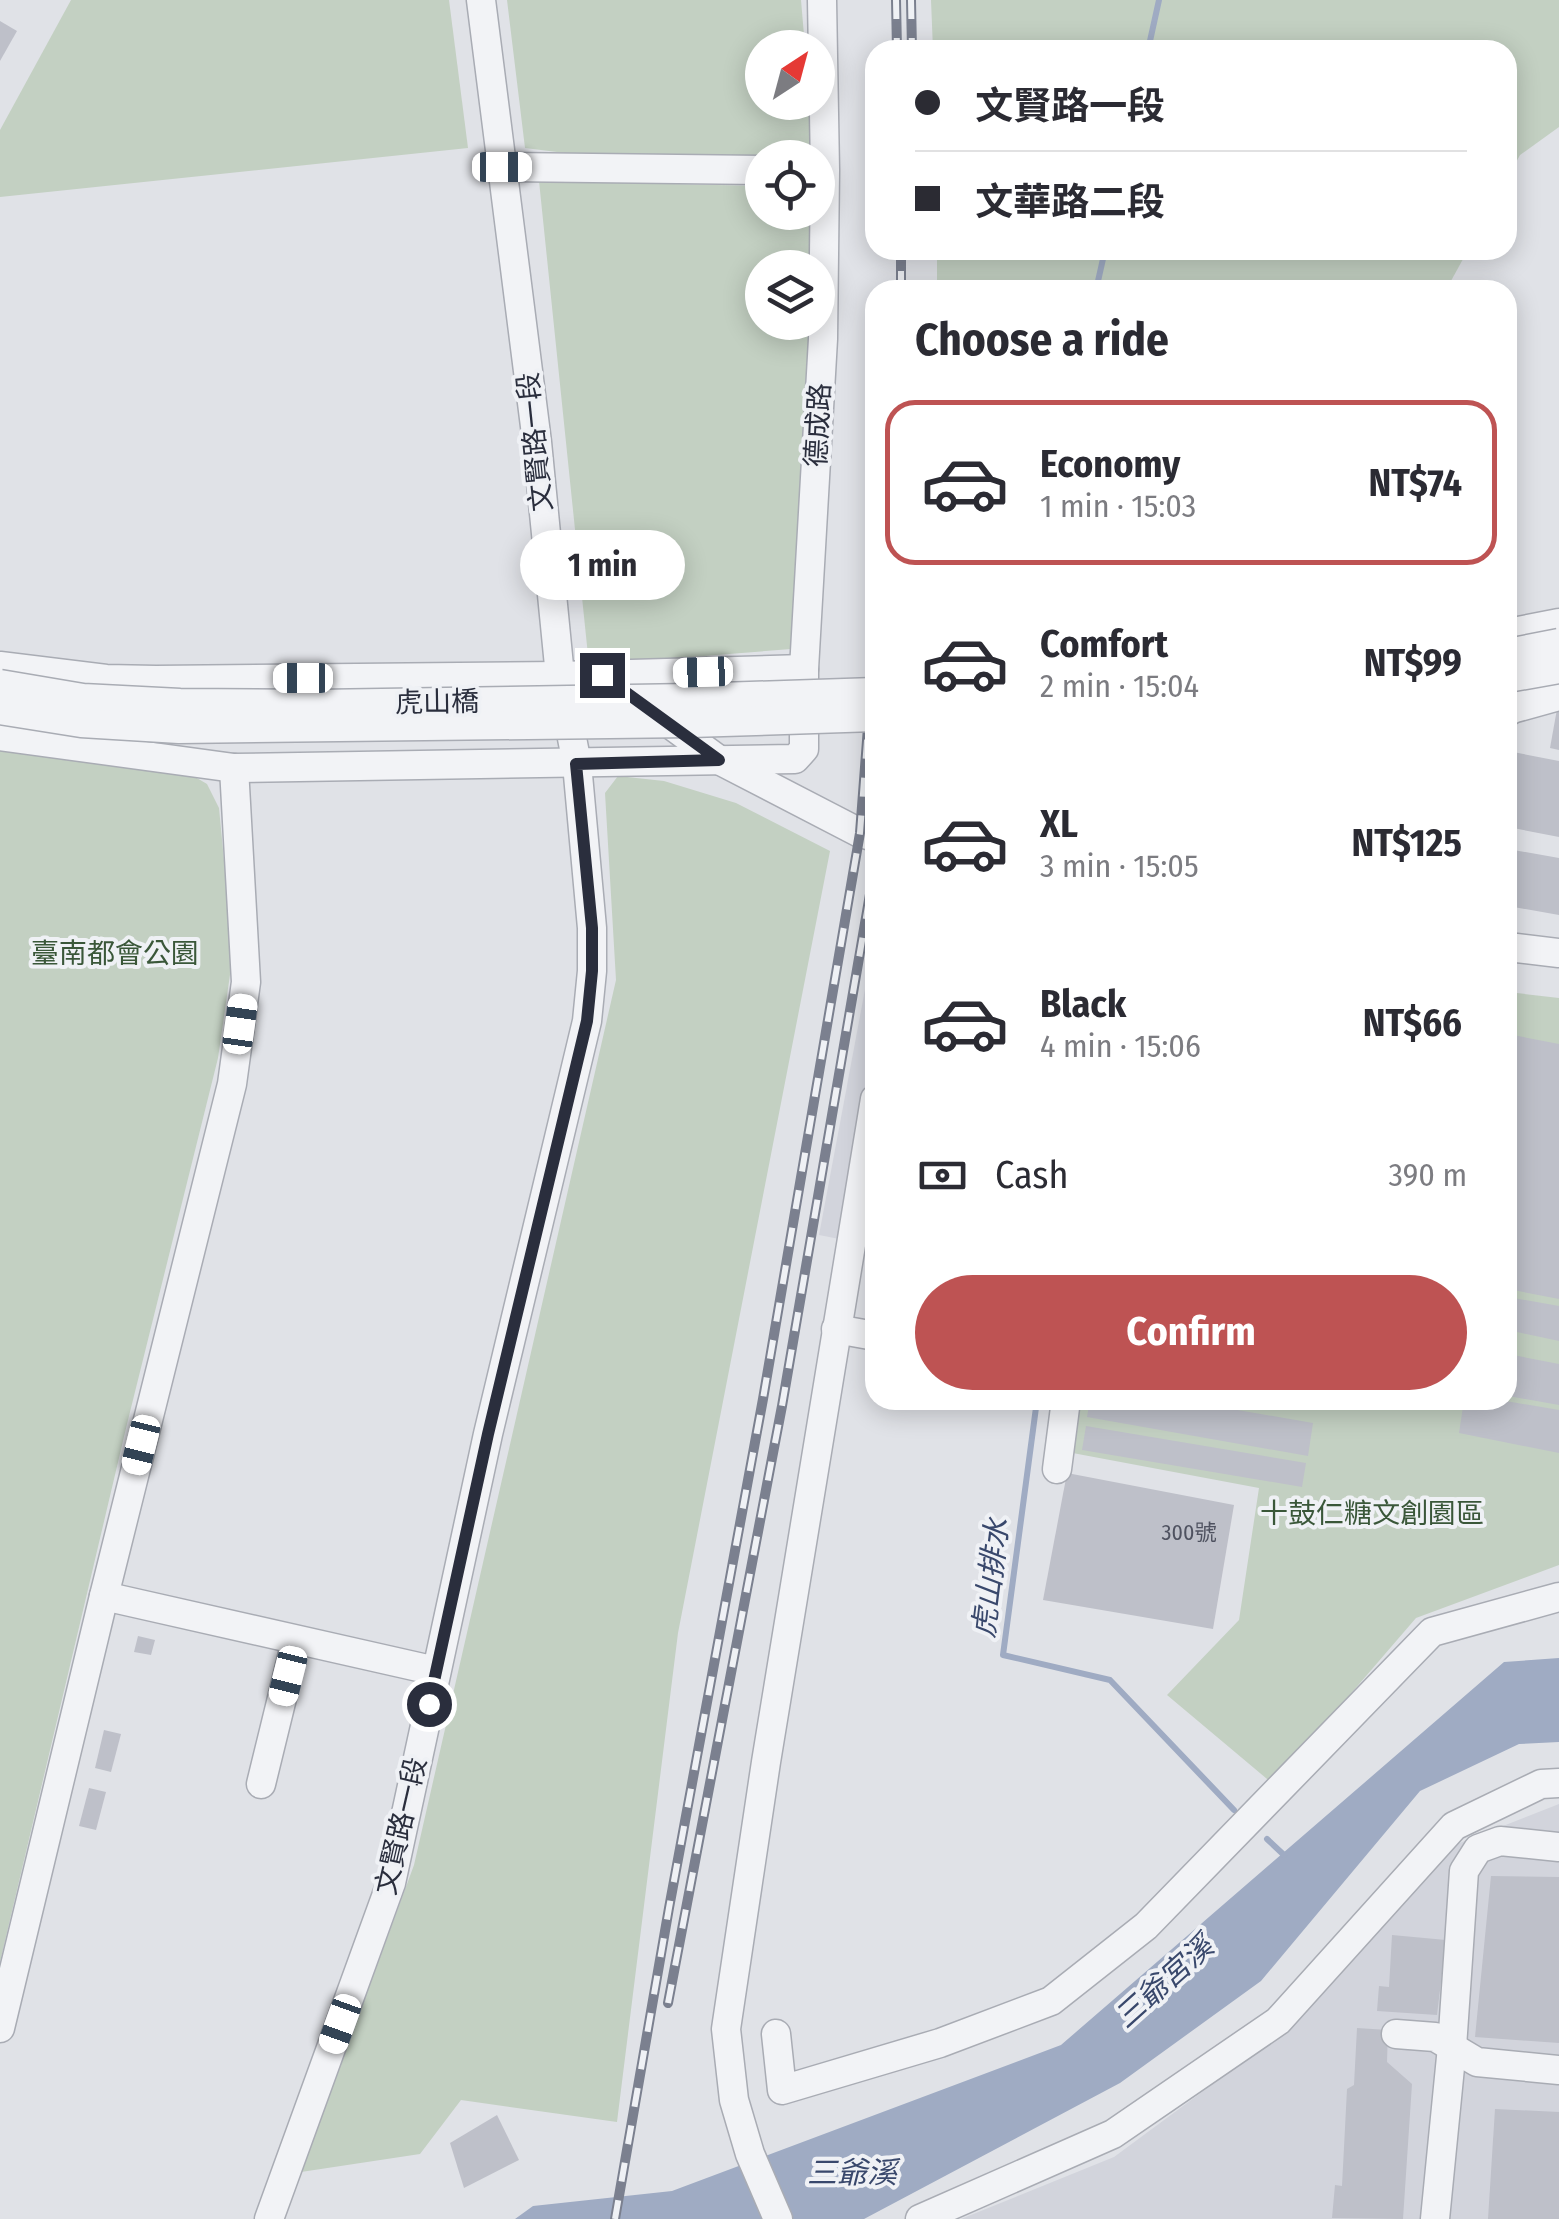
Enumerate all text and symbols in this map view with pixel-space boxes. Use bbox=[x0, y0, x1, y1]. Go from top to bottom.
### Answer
north arrow bbox=[745, 30, 835, 120]
map controls bbox=[745, 30, 835, 340]
text: 文賢路一段 bbox=[975, 83, 1165, 129]
button: locate bbox=[745, 140, 835, 230]
car bbox=[472, 152, 532, 182]
text: 文華路二段 bbox=[975, 179, 1165, 225]
button: layers bbox=[745, 250, 835, 340]
text: Choose a ride bbox=[915, 313, 1169, 367]
street label: 文賢路一段 bbox=[511, 371, 559, 513]
street label: 德成路 bbox=[799, 382, 837, 468]
icon: car bbox=[920, 438, 1010, 528]
text: Economy bbox=[1040, 441, 1180, 487]
text: NT$74 bbox=[1368, 460, 1462, 506]
text: 1 min · 15:03 bbox=[1040, 487, 1196, 525]
callout: 1 min bbox=[520, 530, 684, 600]
text: 1 min bbox=[568, 546, 637, 584]
icon: car bbox=[920, 618, 1010, 708]
text: Comfort bbox=[1040, 621, 1168, 667]
text: NT$99 bbox=[1364, 640, 1462, 686]
route end bbox=[580, 653, 625, 698]
car bbox=[672, 656, 734, 688]
car bbox=[273, 663, 333, 693]
text: 2 min · 15:04 bbox=[1040, 667, 1199, 705]
street label: 虎山橋 bbox=[395, 685, 479, 719]
icon: car bbox=[920, 798, 1010, 888]
text: XL bbox=[1040, 801, 1078, 847]
text: NT$125 bbox=[1351, 820, 1462, 866]
text: 3 min · 15:05 bbox=[1040, 847, 1199, 885]
park label: 臺南都會公園 bbox=[31, 937, 199, 970]
icon: car bbox=[920, 978, 1010, 1068]
text: Black bbox=[1040, 981, 1126, 1027]
car bbox=[221, 992, 259, 1056]
text: NT$66 bbox=[1363, 1000, 1462, 1046]
text: 4 min · 15:06 bbox=[1040, 1027, 1201, 1065]
icon: cash bbox=[915, 1148, 970, 1203]
text: Cash bbox=[995, 1152, 1069, 1198]
text: 390 m bbox=[1389, 1156, 1467, 1194]
button: Confirm bbox=[915, 1275, 1467, 1390]
car bbox=[119, 1412, 163, 1478]
park label: 十鼓仁糖文創園區 bbox=[1260, 1497, 1484, 1530]
water label: 虎山排水 bbox=[966, 1514, 1016, 1640]
house number: 300號 bbox=[1162, 1519, 1216, 1546]
car bbox=[266, 1643, 310, 1709]
route start bbox=[407, 1682, 452, 1727]
street label: 文賢路一段 bbox=[369, 1754, 433, 1898]
water label: 三爺宮溪 bbox=[1107, 1926, 1224, 2036]
car bbox=[316, 1991, 364, 2057]
water label: 三爺溪 bbox=[807, 2155, 901, 2191]

